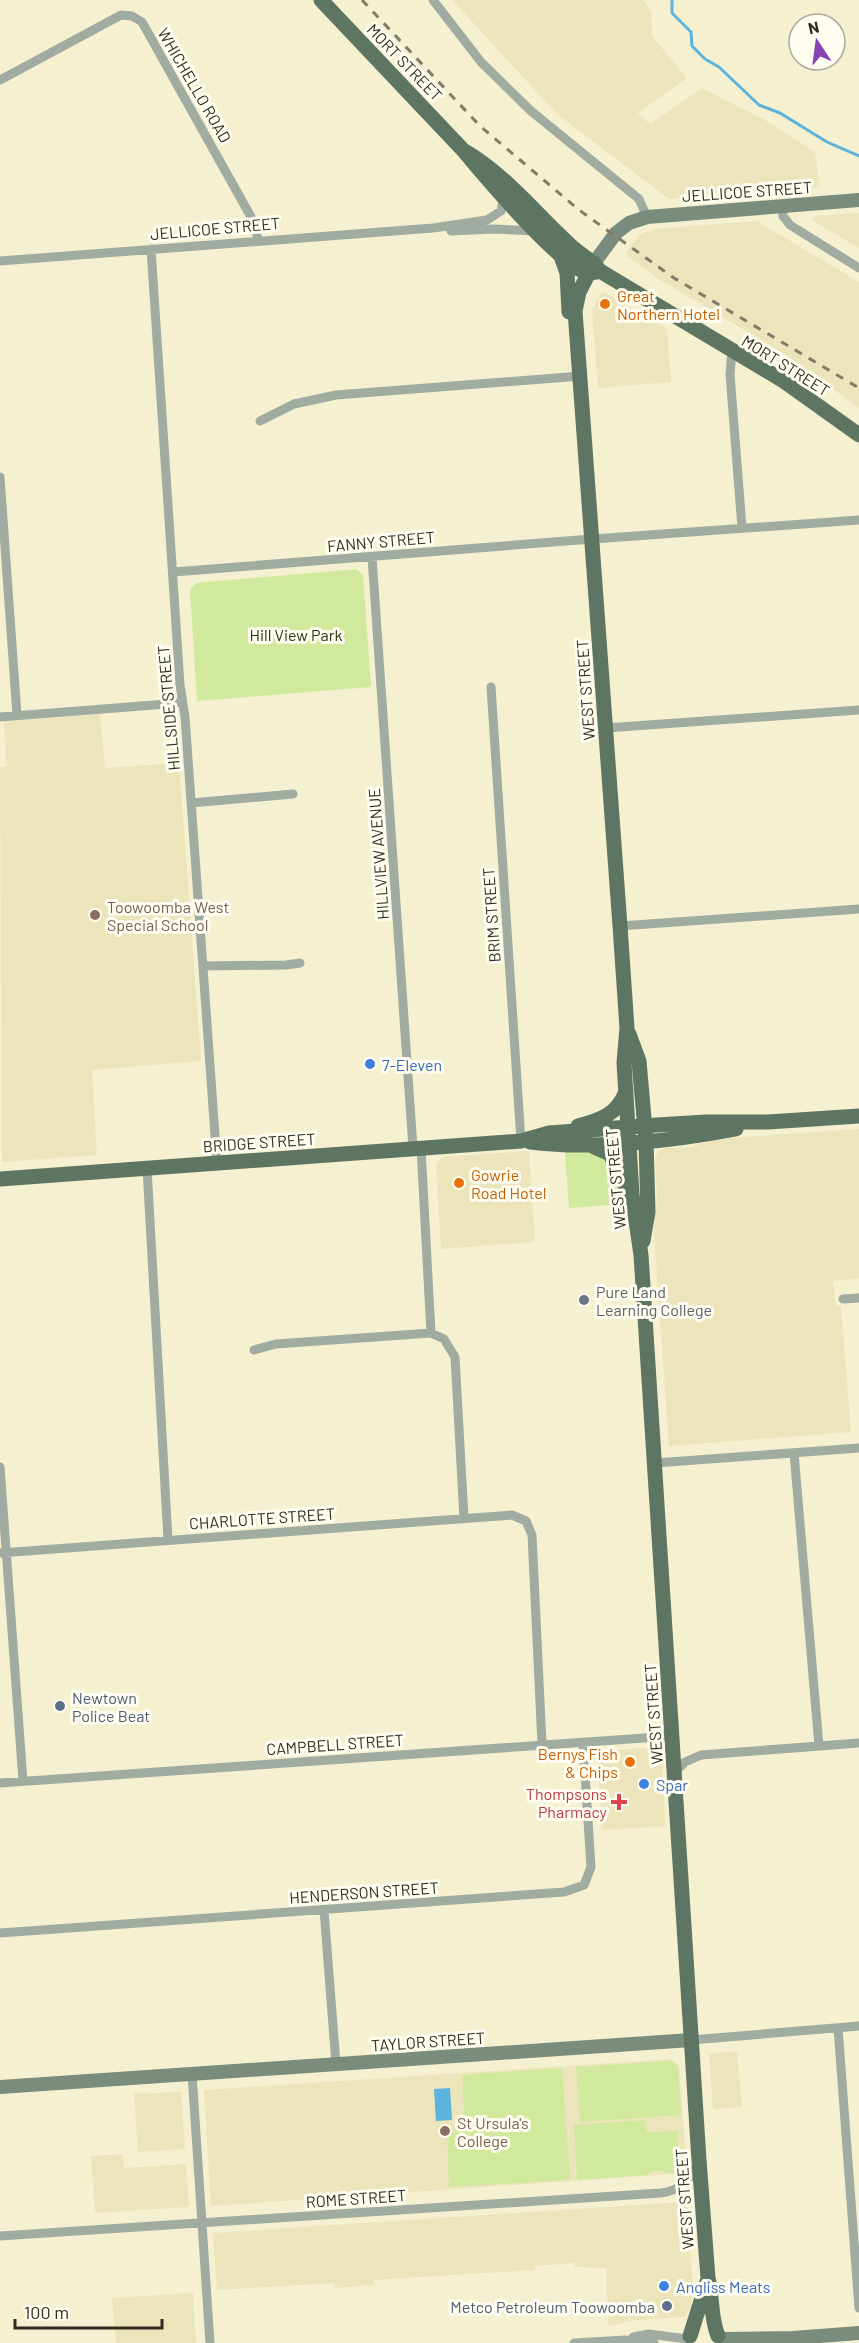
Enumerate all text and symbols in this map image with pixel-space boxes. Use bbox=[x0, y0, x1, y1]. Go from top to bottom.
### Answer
north arrow bbox=[787, 12, 847, 72]
text: N bbox=[806, 16, 821, 37]
street label: MORT STREET bbox=[363, 19, 447, 105]
street label: WHICHELLO ROAD bbox=[154, 24, 236, 146]
street label: JELLICOE STREET bbox=[681, 177, 813, 205]
street label: JELLICOE STREET bbox=[149, 213, 281, 243]
place label: Great Northern Hotel bbox=[617, 286, 720, 323]
marker: Great Northern Hotel bbox=[598, 297, 612, 311]
street label: MORT STREET bbox=[739, 330, 833, 400]
street label: FANNY STREET bbox=[326, 527, 436, 555]
park label: Hill View Park bbox=[249, 625, 343, 644]
street label: WEST STREET bbox=[572, 639, 598, 741]
street label: HILLSIDE STREET bbox=[153, 645, 183, 771]
street label: HILLVIEW AVENUE bbox=[364, 788, 392, 920]
street label: BRIM STREET bbox=[478, 867, 504, 963]
place label: Toowoomba West Special School bbox=[107, 897, 229, 934]
marker: Toowoomba West Special School bbox=[88, 908, 102, 922]
place label: 7-Eleven bbox=[382, 1055, 442, 1074]
marker: 7-Eleven bbox=[363, 1057, 377, 1071]
street label: WEST STREET bbox=[601, 1128, 629, 1230]
street label: BRIDGE STREET bbox=[202, 1129, 316, 1155]
place label: Gowrie Road Hotel bbox=[471, 1165, 546, 1202]
marker: Gowrie Road Hotel bbox=[452, 1176, 466, 1190]
place label: Pure Land Learning College bbox=[596, 1282, 712, 1319]
marker: Pure Land Learning College bbox=[577, 1293, 591, 1307]
street label: CHARLOTTE STREET bbox=[188, 1503, 336, 1533]
street label: WEST STREET bbox=[640, 1663, 666, 1765]
place label: Newtown Police Beat bbox=[72, 1688, 150, 1725]
marker: Newtown Police Beat bbox=[53, 1699, 67, 1713]
street label: CAMPBELL STREET bbox=[266, 1730, 404, 1758]
place label: Bernys Fish & Chips bbox=[538, 1744, 618, 1781]
marker: Bernys Fish & Chips bbox=[623, 1755, 637, 1769]
place label: Spar bbox=[656, 1775, 688, 1794]
marker: Spar bbox=[637, 1777, 651, 1791]
place label: Thompsons Pharmacy bbox=[526, 1784, 608, 1821]
marker: Thompsons Pharmacy bbox=[612, 1795, 626, 1809]
street label: HENDERSON STREET bbox=[289, 1877, 439, 1907]
street label: TAYLOR STREET bbox=[370, 2028, 486, 2054]
place label: St Ursula's College bbox=[457, 2113, 529, 2150]
marker: St Ursula's College bbox=[438, 2124, 452, 2138]
street label: WEST STREET bbox=[671, 2148, 697, 2250]
street label: ROME STREET bbox=[305, 2185, 407, 2211]
place label: Angliss Meats bbox=[676, 2277, 771, 2296]
marker: Angliss Meats bbox=[657, 2279, 671, 2293]
scale bar bbox=[15, 2292, 162, 2330]
place label: Metco Petroleum Toowoomba bbox=[450, 2297, 655, 2316]
marker: Metco Petroleum Toowoomba bbox=[660, 2299, 674, 2313]
text: 100 m bbox=[24, 2301, 69, 2323]

